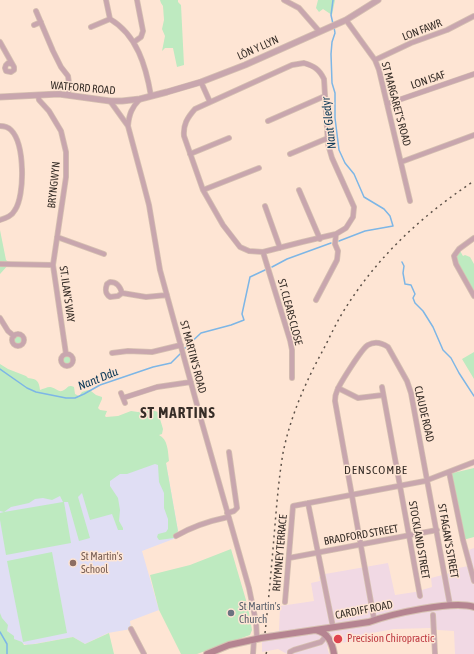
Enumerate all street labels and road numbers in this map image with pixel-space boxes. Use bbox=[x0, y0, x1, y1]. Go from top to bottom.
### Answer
street label: LON FAWR bbox=[400, 16, 444, 44]
street label: LÔN Y LLYN bbox=[235, 33, 281, 63]
street label: ST MARGARET'S ROAD bbox=[378, 60, 414, 148]
street label: LON ISAF bbox=[409, 68, 447, 92]
street label: WATFORD ROAD bbox=[50, 79, 116, 97]
street label: BRYNGWYN bbox=[45, 161, 63, 209]
street label: ST. ILAN'S WAY bbox=[57, 265, 77, 323]
street label: ST. CLEARS CLOSE bbox=[275, 277, 305, 347]
street label: ST MARTIN'S ROAD bbox=[177, 319, 209, 395]
street label: CLAUDE ROAD bbox=[411, 385, 437, 443]
street label: STOCKLAND STREET bbox=[406, 500, 432, 580]
street label: ST FAGAN'S STREET bbox=[435, 503, 461, 579]
street label: RHYMNEY TERRACE bbox=[270, 514, 290, 592]
street label: BRADFORD STREET bbox=[323, 522, 399, 548]
street label: CARDIFF ROAD bbox=[334, 598, 394, 622]

